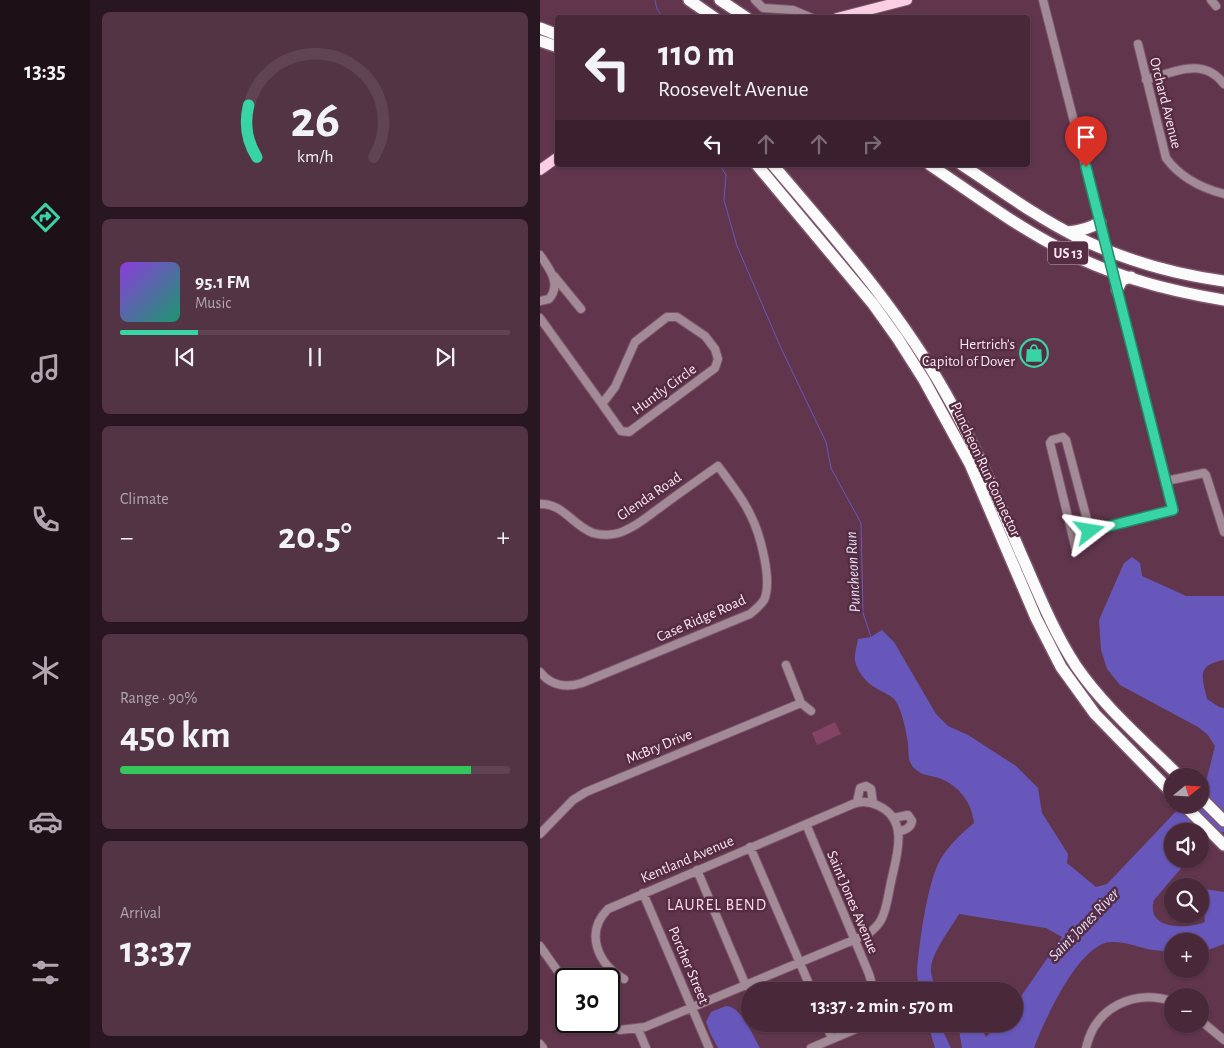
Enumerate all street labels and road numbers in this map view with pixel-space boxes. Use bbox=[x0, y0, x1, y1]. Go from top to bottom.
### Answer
street label: Orchard Avenue bbox=[1147, 56, 1184, 150]
road number: US 13 bbox=[1048, 242, 1088, 264]
street label: Huntly Circle bbox=[629, 361, 699, 418]
street label: Puncheon Run Connector bbox=[948, 400, 1023, 539]
street label: Glenda Road bbox=[614, 469, 684, 523]
street label: Case Ridge Road bbox=[654, 592, 748, 645]
street label: McBry Drive bbox=[624, 726, 694, 767]
street label: Kentland Avenue bbox=[638, 833, 736, 886]
street label: Saint Jones Avenue bbox=[824, 848, 881, 956]
street label: Porcher Street bbox=[666, 924, 712, 1006]

